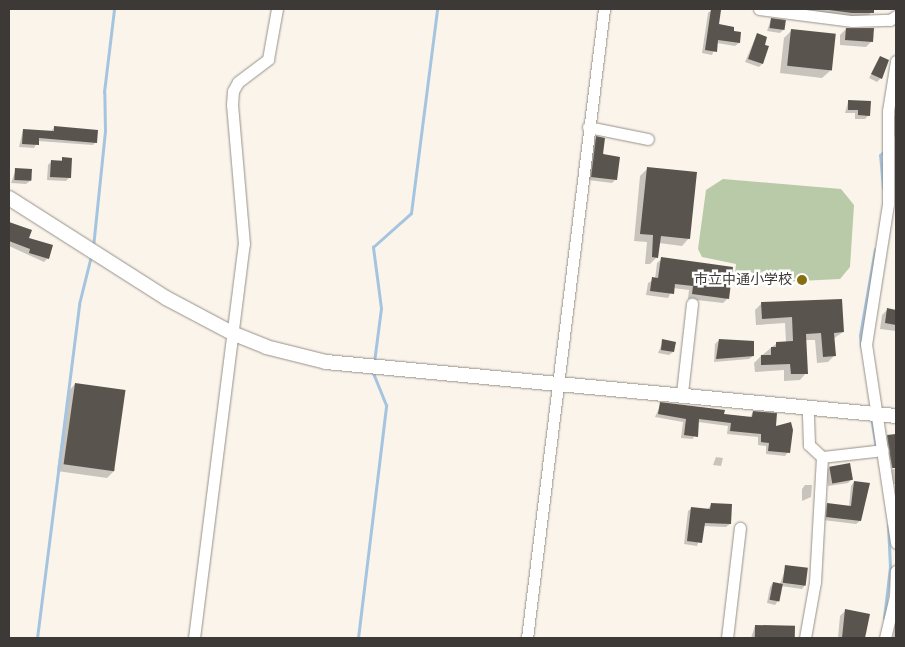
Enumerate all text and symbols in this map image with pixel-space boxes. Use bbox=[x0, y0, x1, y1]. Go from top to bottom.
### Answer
place label: 市立中通小学校 bbox=[694, 272, 792, 288]
marker: 市立中通小学校 bbox=[796, 274, 808, 286]

